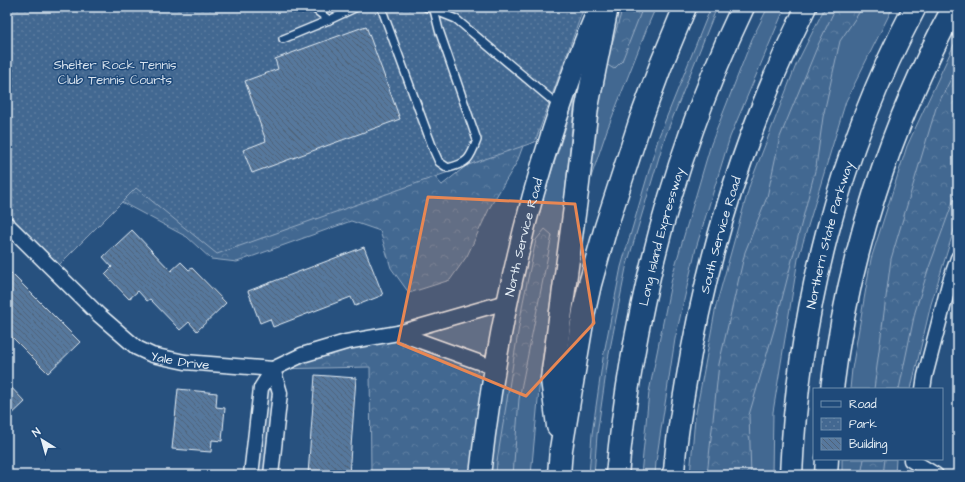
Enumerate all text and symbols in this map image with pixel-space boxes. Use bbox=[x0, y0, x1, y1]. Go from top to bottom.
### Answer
park label: Shelter Rock Tennis Club Tennis Courts bbox=[53, 56, 177, 89]
street label: Northern State Parkway bbox=[802, 159, 859, 310]
street label: Long Island Expressway bbox=[635, 165, 690, 308]
street label: South Service Road bbox=[696, 174, 746, 295]
street label: North Service Road bbox=[501, 176, 548, 298]
street label: Yale Drive bbox=[149, 347, 210, 374]
legend bbox=[813, 388, 943, 460]
text: Road bbox=[849, 396, 877, 413]
text: Park bbox=[849, 416, 877, 433]
north arrow bbox=[22, 420, 62, 460]
text: N bbox=[29, 424, 44, 440]
text: Building bbox=[849, 436, 887, 454]

